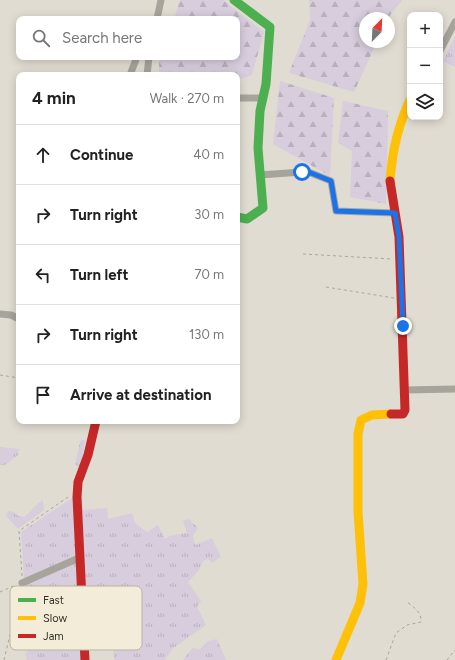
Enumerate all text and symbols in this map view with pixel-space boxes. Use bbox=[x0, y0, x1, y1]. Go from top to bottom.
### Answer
north arrow bbox=[359, 12, 395, 48]
map controls bbox=[407, 12, 443, 120]
button: + bbox=[407, 12, 443, 48]
search box bbox=[16, 16, 240, 60]
icon: search bbox=[30, 27, 52, 49]
text: Search here bbox=[62, 29, 142, 47]
button: − bbox=[407, 48, 443, 84]
button: layers bbox=[407, 84, 443, 120]
text: 4 min bbox=[32, 88, 76, 108]
text: Walk · 270 m bbox=[150, 91, 224, 106]
icon: ahead bbox=[32, 144, 54, 166]
text: Continue bbox=[70, 146, 133, 164]
text: 40 m bbox=[193, 147, 224, 162]
route start bbox=[293, 163, 311, 181]
icon: right bbox=[32, 204, 54, 226]
text: Turn right bbox=[70, 206, 138, 224]
text: 30 m bbox=[194, 207, 224, 222]
icon: left bbox=[32, 264, 54, 286]
text: Turn left bbox=[70, 266, 128, 284]
text: 70 m bbox=[194, 267, 224, 282]
route end bbox=[394, 317, 412, 335]
icon: right bbox=[32, 324, 54, 346]
text: Turn right bbox=[70, 326, 138, 344]
text: 130 m bbox=[189, 327, 224, 342]
icon: arrive bbox=[32, 384, 54, 406]
text: Arrive at destination bbox=[70, 386, 211, 404]
legend bbox=[10, 586, 142, 650]
text: Fast bbox=[43, 594, 64, 607]
text: Slow bbox=[43, 612, 67, 625]
text: Jam bbox=[43, 630, 64, 643]

